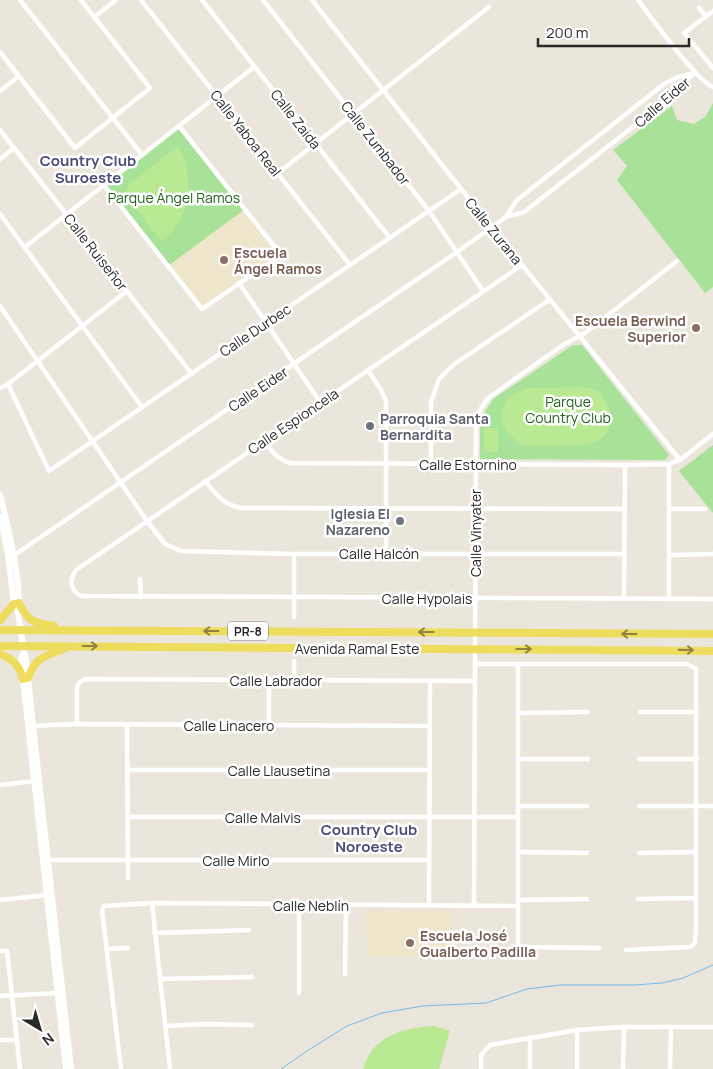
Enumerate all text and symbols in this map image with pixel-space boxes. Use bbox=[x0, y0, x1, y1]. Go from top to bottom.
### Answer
scale bar bbox=[538, 15, 689, 47]
text: 200 m bbox=[546, 22, 589, 43]
street label: Calle Eider bbox=[630, 72, 694, 132]
street label: Calle Zaida bbox=[267, 85, 325, 153]
street label: Calle Yaboa Real bbox=[206, 86, 286, 180]
street label: Calle Zumbador bbox=[337, 97, 415, 189]
district label: Country Club Suroeste bbox=[40, 150, 136, 188]
park label: Parque Ángel Ramos bbox=[108, 188, 240, 207]
street label: Calle Zurana bbox=[461, 194, 527, 268]
street label: Calle Ruiseñor bbox=[60, 210, 132, 294]
place label: Escuela Ángel Ramos bbox=[234, 243, 322, 278]
marker: Escuela Ángel Ramos bbox=[218, 254, 230, 266]
street label: Calle Durbec bbox=[216, 299, 295, 361]
place label: Escuela Berwind Superior bbox=[575, 311, 686, 346]
marker: Escuela Berwind Superior bbox=[690, 322, 702, 334]
street label: Calle Eider bbox=[224, 362, 292, 416]
street label: Calle Espioncela bbox=[244, 384, 342, 458]
park label: Parque Country Club bbox=[525, 392, 611, 427]
place label: Parroquia Santa Bernardita bbox=[380, 409, 489, 444]
marker: Parroquia Santa Bernardita bbox=[364, 420, 376, 432]
street label: Calle Estornino bbox=[419, 455, 517, 474]
street label: Calle Vinyater bbox=[466, 489, 485, 577]
place label: Iglesia El Nazareno bbox=[326, 504, 390, 539]
marker: Iglesia El Nazareno bbox=[394, 515, 406, 527]
street label: Calle Halcón bbox=[339, 544, 419, 563]
street label: Calle Hypolais bbox=[382, 589, 472, 608]
road number: PR-8 bbox=[228, 622, 268, 640]
one-way arrow bbox=[204, 626, 220, 636]
one-way arrow bbox=[419, 627, 435, 637]
one-way arrow bbox=[622, 629, 638, 639]
street label: Avenida Ramal Este bbox=[295, 639, 419, 658]
one-way arrow bbox=[82, 641, 98, 651]
one-way arrow bbox=[515, 644, 531, 654]
one-way arrow bbox=[678, 645, 694, 655]
street label: Calle Labrador bbox=[230, 671, 322, 690]
street label: Calle Linacero bbox=[184, 716, 274, 735]
street label: Calle Llausetina bbox=[228, 761, 330, 780]
street label: Calle Malvis bbox=[225, 808, 301, 827]
district label: Country Club Noroeste bbox=[321, 819, 417, 857]
street label: Calle Mirlo bbox=[203, 851, 269, 870]
street label: Calle Neblín bbox=[273, 896, 349, 915]
place label: Escuela José Gualberto Padilla bbox=[420, 926, 536, 961]
marker: Escuela José Gualberto Padilla bbox=[404, 937, 416, 949]
north arrow bbox=[15, 1004, 65, 1054]
text: N bbox=[38, 1029, 58, 1050]

